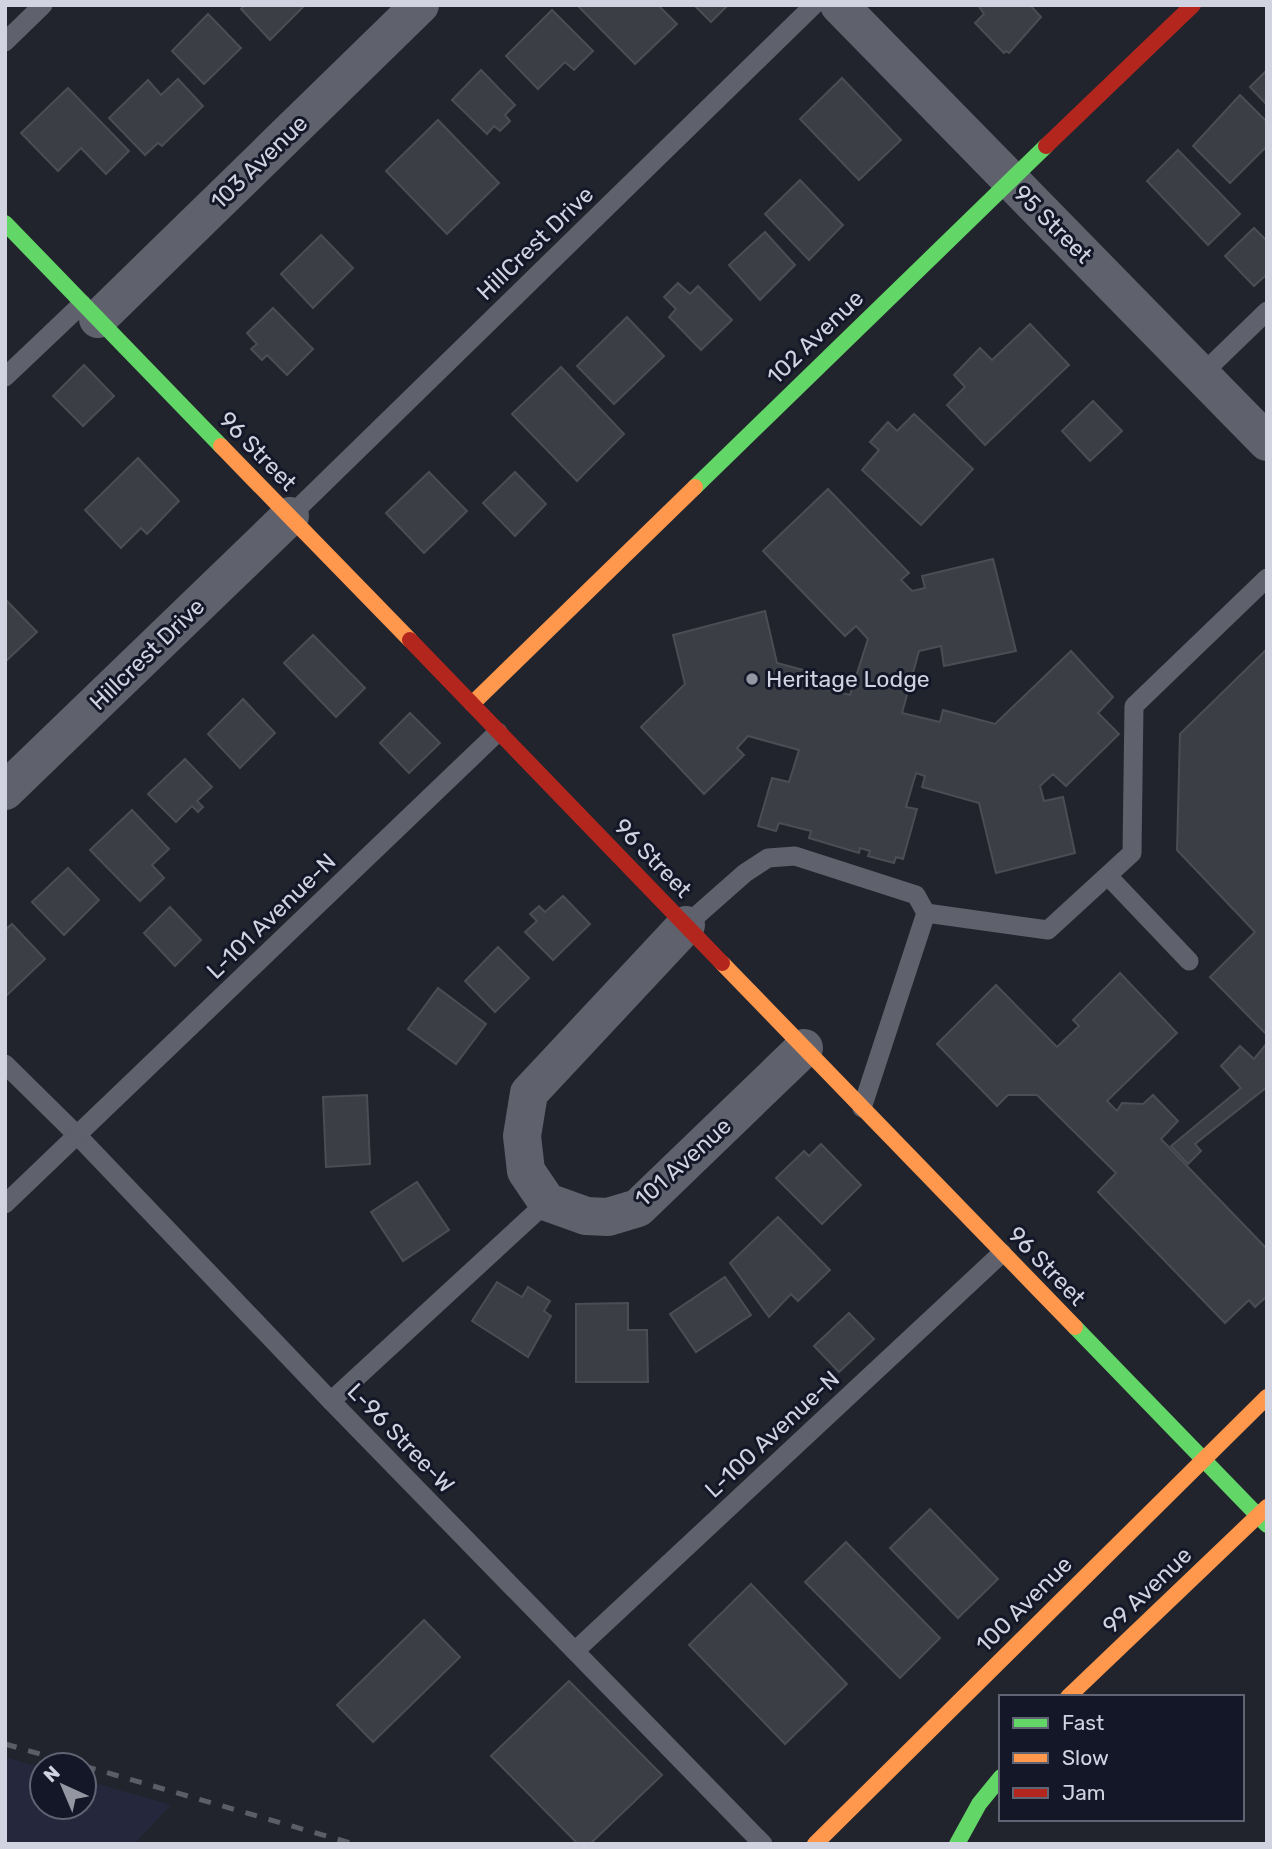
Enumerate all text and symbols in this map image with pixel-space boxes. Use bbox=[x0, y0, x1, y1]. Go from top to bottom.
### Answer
street label: 103 Avenue bbox=[205, 109, 313, 215]
street label: 95 Street bbox=[1008, 179, 1098, 269]
street label: HillCrest Drive bbox=[471, 180, 599, 306]
street label: 102 Avenue bbox=[761, 284, 869, 390]
street label: 96 Street bbox=[213, 406, 303, 496]
street label: Hillcrest Drive bbox=[84, 592, 210, 716]
place label: Heritage Lodge bbox=[766, 665, 930, 693]
marker: Heritage Lodge bbox=[744, 671, 760, 687]
street label: 96 Street bbox=[608, 813, 698, 903]
street label: L-101 Avenue-N bbox=[201, 847, 341, 985]
street label: 101 Avenue bbox=[629, 1111, 737, 1213]
street label: 96 Street bbox=[1002, 1221, 1092, 1311]
street label: L-100 Avenue-N bbox=[699, 1365, 845, 1503]
street label: L-96 Stree-W bbox=[342, 1377, 460, 1499]
street label: 99 Avenue bbox=[1097, 1541, 1197, 1639]
street label: 100 Avenue bbox=[970, 1550, 1078, 1658]
legend bbox=[999, 1695, 1244, 1821]
text: Fast bbox=[1062, 1710, 1104, 1735]
text: Slow bbox=[1062, 1745, 1109, 1770]
north arrow bbox=[28, 1751, 98, 1821]
text: N bbox=[39, 1761, 64, 1787]
text: Jam bbox=[1062, 1780, 1106, 1805]

